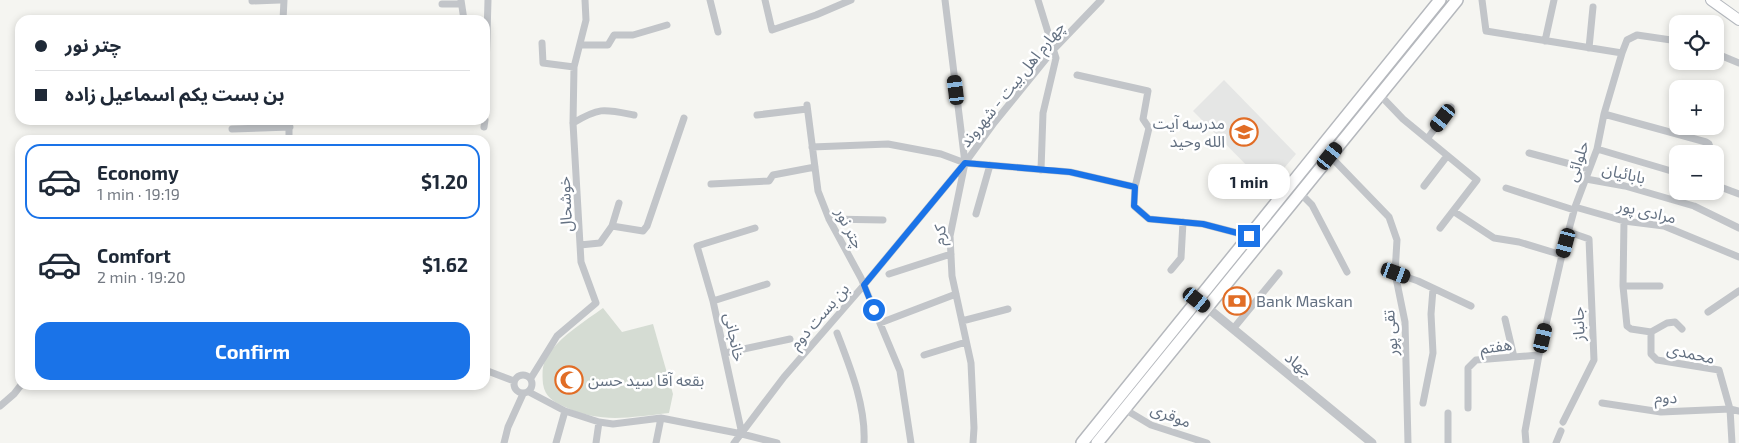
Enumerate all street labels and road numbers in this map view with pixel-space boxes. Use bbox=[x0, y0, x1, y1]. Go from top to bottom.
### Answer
street label: چهارم اهل بیت - شهروند bbox=[955, 17, 1071, 153]
street label: حلوائی bbox=[1561, 138, 1593, 184]
street label: بابائیان bbox=[1600, 158, 1648, 188]
street label: خوشحال bbox=[554, 176, 577, 232]
street label: مرادی پور bbox=[1614, 194, 1678, 229]
street label: چتر نور bbox=[830, 203, 869, 252]
street label: کرم bbox=[928, 224, 953, 246]
street label: بن بست دوم bbox=[785, 279, 855, 355]
street label: جانباز bbox=[1567, 306, 1589, 343]
street label: تقی پور bbox=[1378, 309, 1403, 358]
street label: خانجانی bbox=[720, 311, 750, 363]
street label: هفتم bbox=[1479, 334, 1514, 361]
street label: محمدی bbox=[1665, 338, 1717, 368]
street label: جهاد bbox=[1281, 347, 1317, 381]
street label: دوم bbox=[1654, 387, 1678, 410]
street label: موقری bbox=[1148, 398, 1194, 432]

